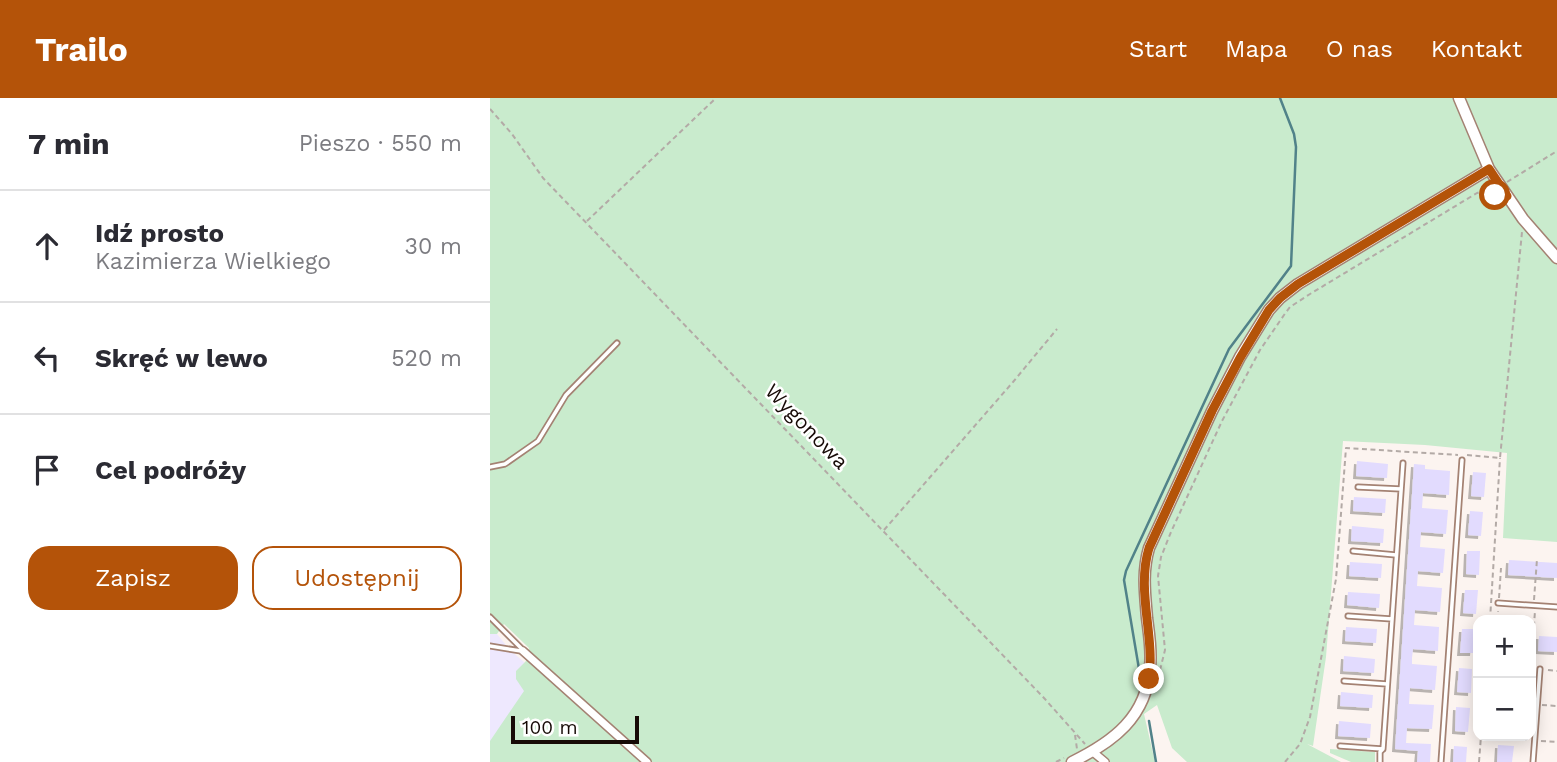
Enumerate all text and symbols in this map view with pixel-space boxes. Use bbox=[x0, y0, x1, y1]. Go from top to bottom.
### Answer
text: Trailo bbox=[35, 30, 128, 69]
text: Start bbox=[1129, 35, 1187, 63]
text: Mapa bbox=[1225, 35, 1288, 63]
text: O nas bbox=[1326, 35, 1393, 63]
text: Kontakt bbox=[1431, 35, 1522, 63]
text: 7 min bbox=[28, 126, 110, 161]
text: Pieszo · 550 m bbox=[299, 130, 462, 157]
route start bbox=[1479, 179, 1510, 210]
text: Idź prosto bbox=[95, 218, 224, 248]
icon: ahead bbox=[28, 227, 66, 265]
text: 30 m bbox=[405, 233, 462, 260]
text: Kazimierza Wielkiego bbox=[95, 248, 331, 275]
icon: left bbox=[28, 339, 66, 377]
text: Skręć w lewo bbox=[95, 343, 268, 373]
text: 520 m bbox=[391, 345, 462, 372]
street label: Wygonowa bbox=[760, 378, 854, 474]
icon: arrive bbox=[28, 451, 66, 489]
text: Cel podróży bbox=[95, 455, 246, 485]
button: Zapisz bbox=[28, 546, 238, 610]
button: Udostępnij bbox=[252, 546, 462, 610]
map controls bbox=[1473, 615, 1536, 741]
button: + bbox=[1473, 615, 1536, 678]
route end bbox=[1133, 663, 1164, 694]
button: − bbox=[1473, 678, 1536, 741]
scale bar bbox=[511, 713, 639, 745]
text: 100 m bbox=[522, 716, 578, 739]

